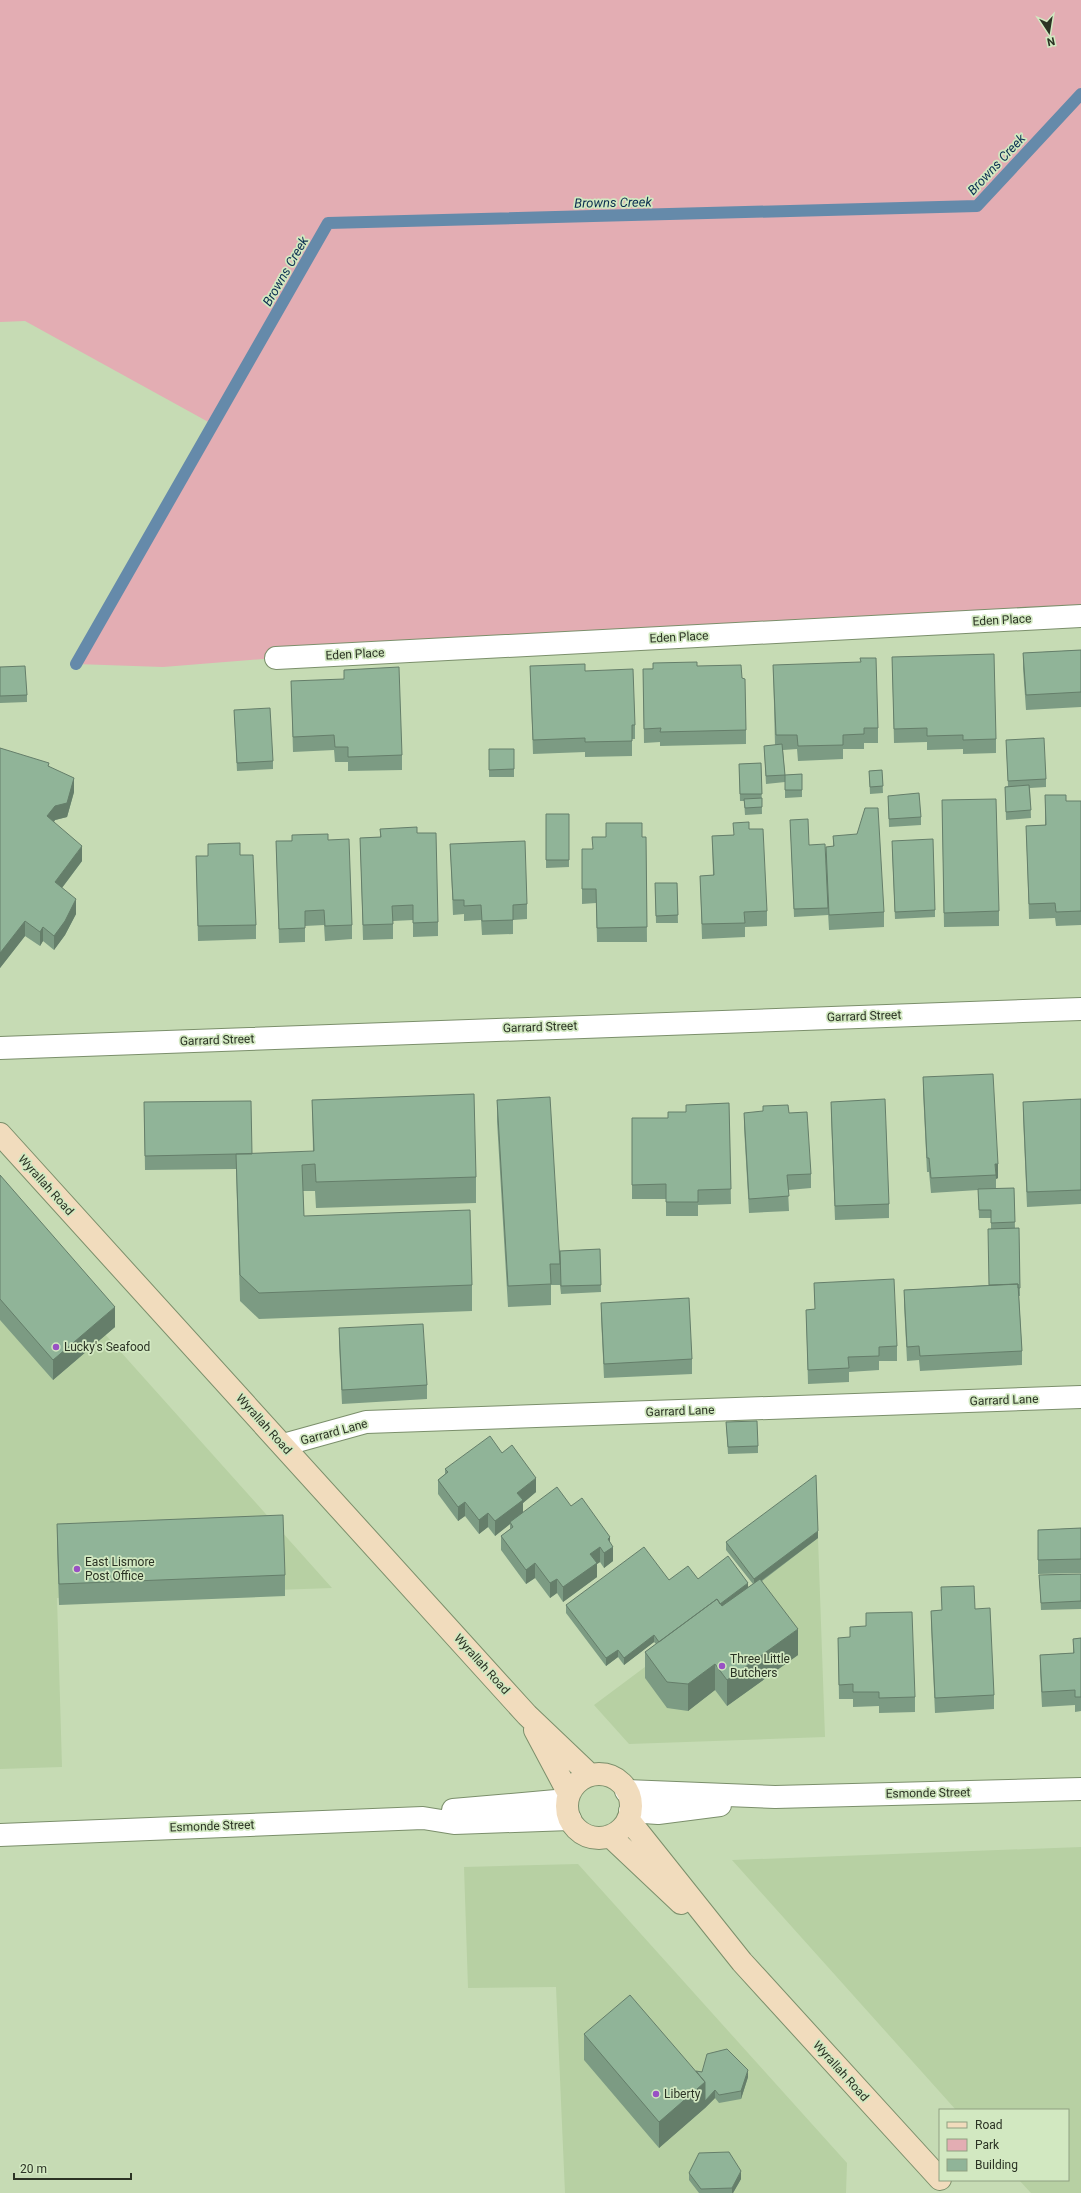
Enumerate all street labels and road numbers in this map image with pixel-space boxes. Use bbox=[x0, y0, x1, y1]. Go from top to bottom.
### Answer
street label: Eden Place bbox=[972, 611, 1032, 629]
street label: Eden Place bbox=[649, 628, 709, 646]
street label: Eden Place bbox=[325, 645, 385, 663]
street label: Garrard Street bbox=[827, 1008, 902, 1024]
street label: Garrard Street bbox=[503, 1019, 578, 1035]
street label: Garrard Street bbox=[180, 1032, 255, 1048]
street label: Wyrallah Road bbox=[15, 1152, 77, 1218]
street label: Wyrallah Road bbox=[233, 1391, 295, 1457]
street label: Garrard Lane bbox=[969, 1392, 1039, 1408]
street label: Garrard Lane bbox=[645, 1403, 715, 1419]
street label: Garrard Lane bbox=[299, 1416, 369, 1448]
street label: Wyrallah Road bbox=[451, 1631, 513, 1697]
street label: Esmonde Street bbox=[885, 1785, 971, 1801]
street label: Esmonde Street bbox=[169, 1818, 255, 1834]
street label: Wyrallah Road bbox=[810, 2038, 872, 2104]

